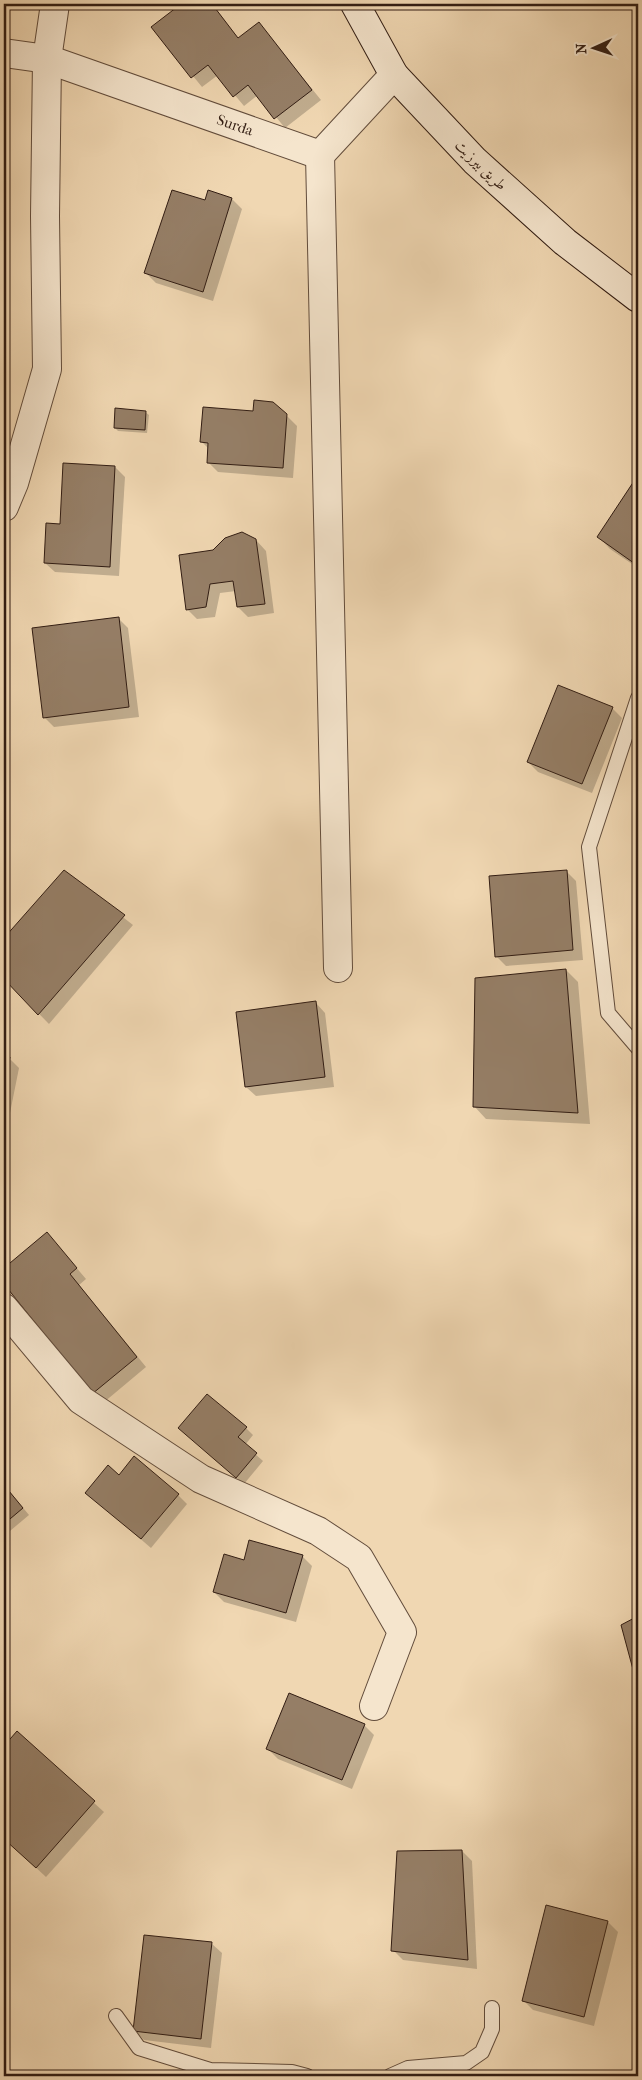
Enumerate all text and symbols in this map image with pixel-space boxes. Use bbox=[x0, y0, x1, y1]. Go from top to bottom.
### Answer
north arrow bbox=[570, 22, 620, 72]
text: N bbox=[573, 43, 590, 54]
street label: Surda bbox=[214, 110, 257, 140]
street label: طريق بيرزيت bbox=[451, 136, 511, 195]

